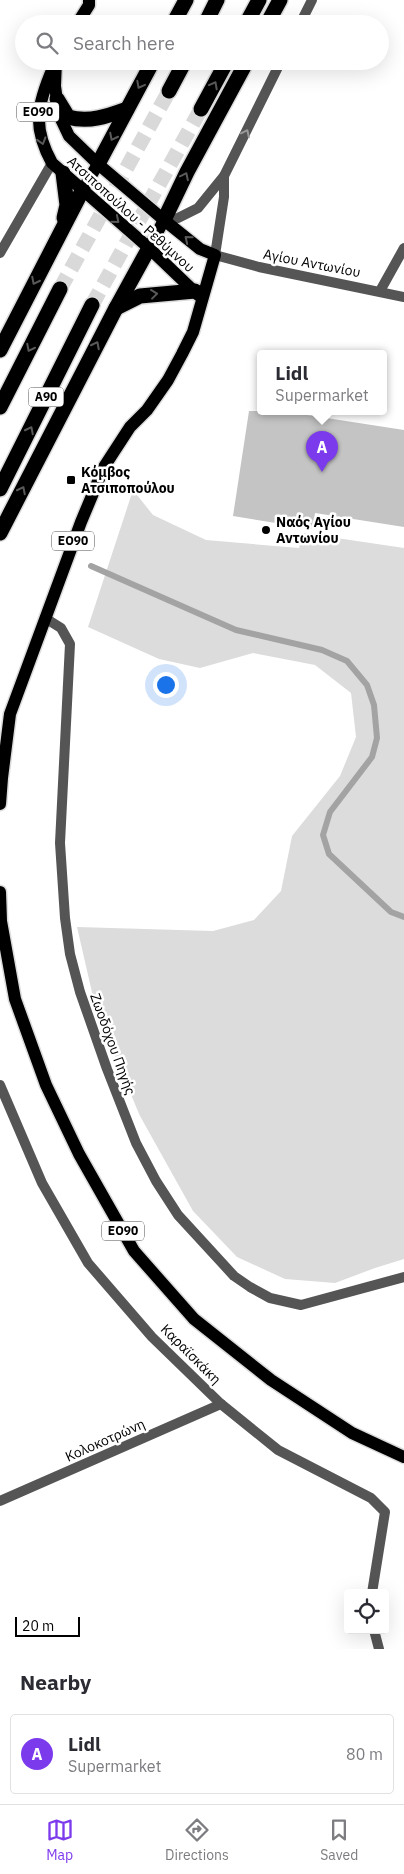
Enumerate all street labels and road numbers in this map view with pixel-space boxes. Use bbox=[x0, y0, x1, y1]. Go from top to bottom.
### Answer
road number: ΕΟ90 bbox=[17, 102, 59, 121]
street label: Ατσιποπούλου - Ρεθύμνου bbox=[64, 152, 198, 276]
street label: Αγίου Αντωνίου bbox=[262, 245, 362, 281]
road number: Α90 bbox=[28, 388, 64, 407]
road number: ΕΟ90 bbox=[52, 532, 94, 550]
street label: Ζωοδόχου Πηγής bbox=[86, 991, 140, 1098]
road number: ΕΟ90 bbox=[102, 1222, 144, 1240]
street label: Καραϊσκάκη bbox=[157, 1320, 225, 1388]
street label: Κολοκοτρώνη bbox=[62, 1414, 148, 1466]

